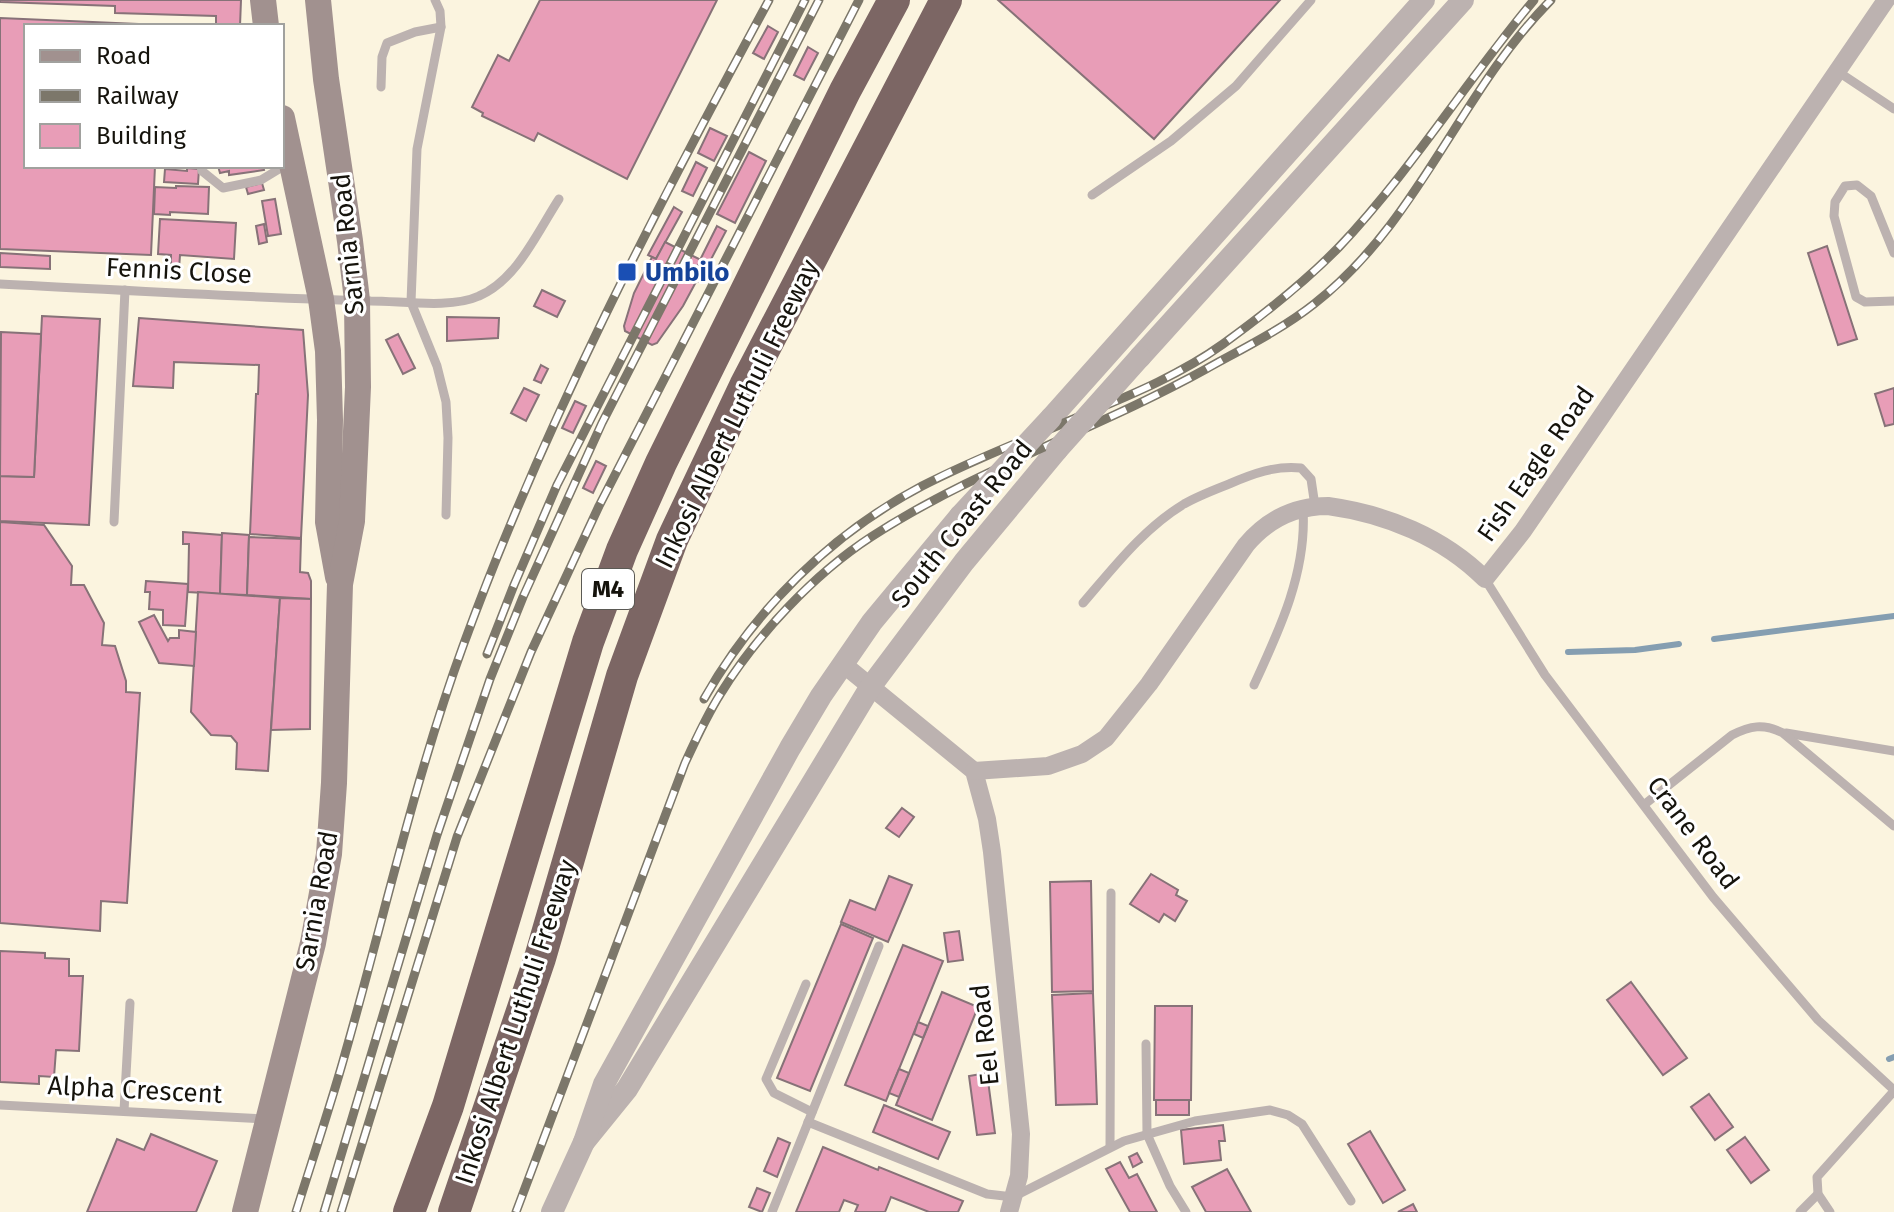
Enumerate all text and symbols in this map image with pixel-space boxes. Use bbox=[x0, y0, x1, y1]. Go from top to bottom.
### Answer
legend bbox=[24, 24, 284, 168]
text: Road bbox=[96, 42, 151, 70]
text: Railway bbox=[96, 82, 179, 110]
text: Building bbox=[96, 122, 186, 150]
street label: Sarnia Road bbox=[325, 172, 371, 316]
street label: Fennis Close bbox=[105, 252, 253, 290]
street label: Inkosi Albert Luthuli Freeway bbox=[649, 254, 825, 573]
place label: Umbilo bbox=[645, 257, 730, 288]
marker: Umbilo bbox=[616, 261, 638, 283]
street label: Fish Eagle Road bbox=[1471, 380, 1601, 548]
street label: South Coast Road bbox=[885, 434, 1039, 614]
road number: M4 bbox=[582, 569, 634, 609]
street label: Crane Road bbox=[1640, 770, 1746, 896]
street label: Sarnia Road bbox=[289, 828, 345, 974]
street label: Inkosi Albert Luthuli Freeway bbox=[449, 856, 583, 1188]
street label: Eel Road bbox=[964, 983, 1006, 1087]
street label: Alpha Crescent bbox=[47, 1070, 224, 1110]

